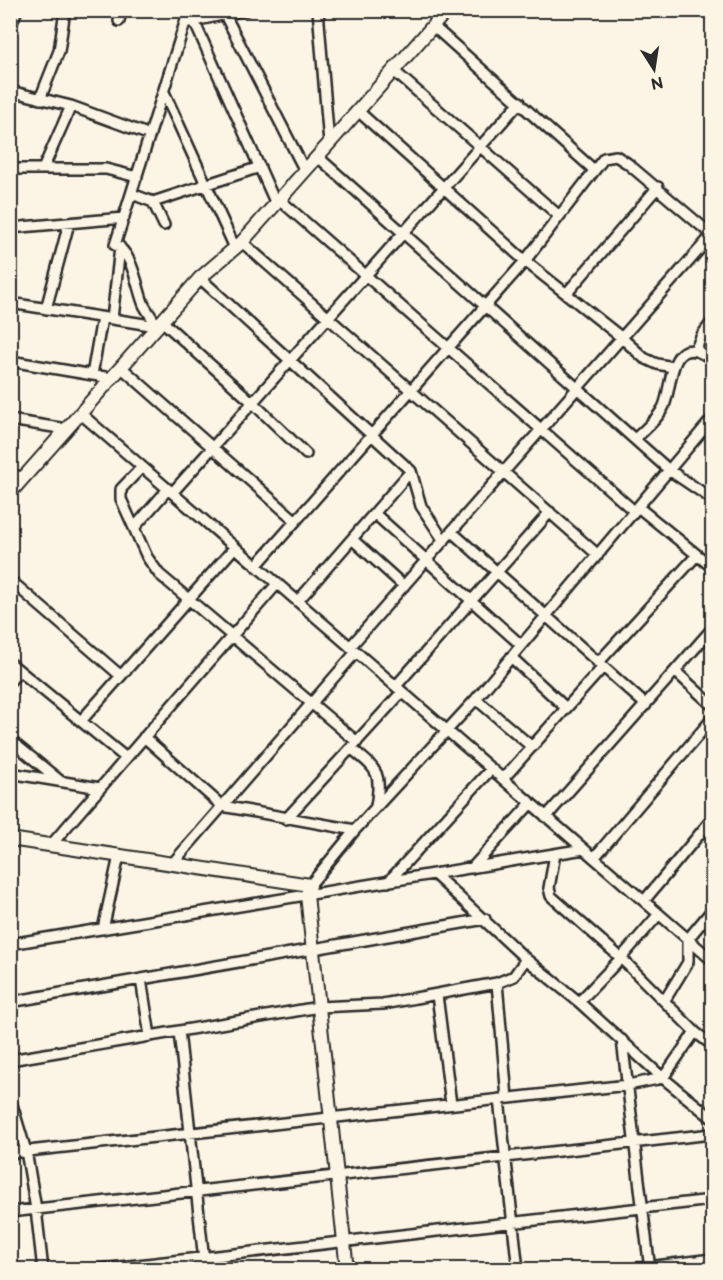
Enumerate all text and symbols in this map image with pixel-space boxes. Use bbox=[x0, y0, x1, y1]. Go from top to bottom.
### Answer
north arrow bbox=[624, 39, 684, 99]
text: N bbox=[649, 72, 665, 93]

